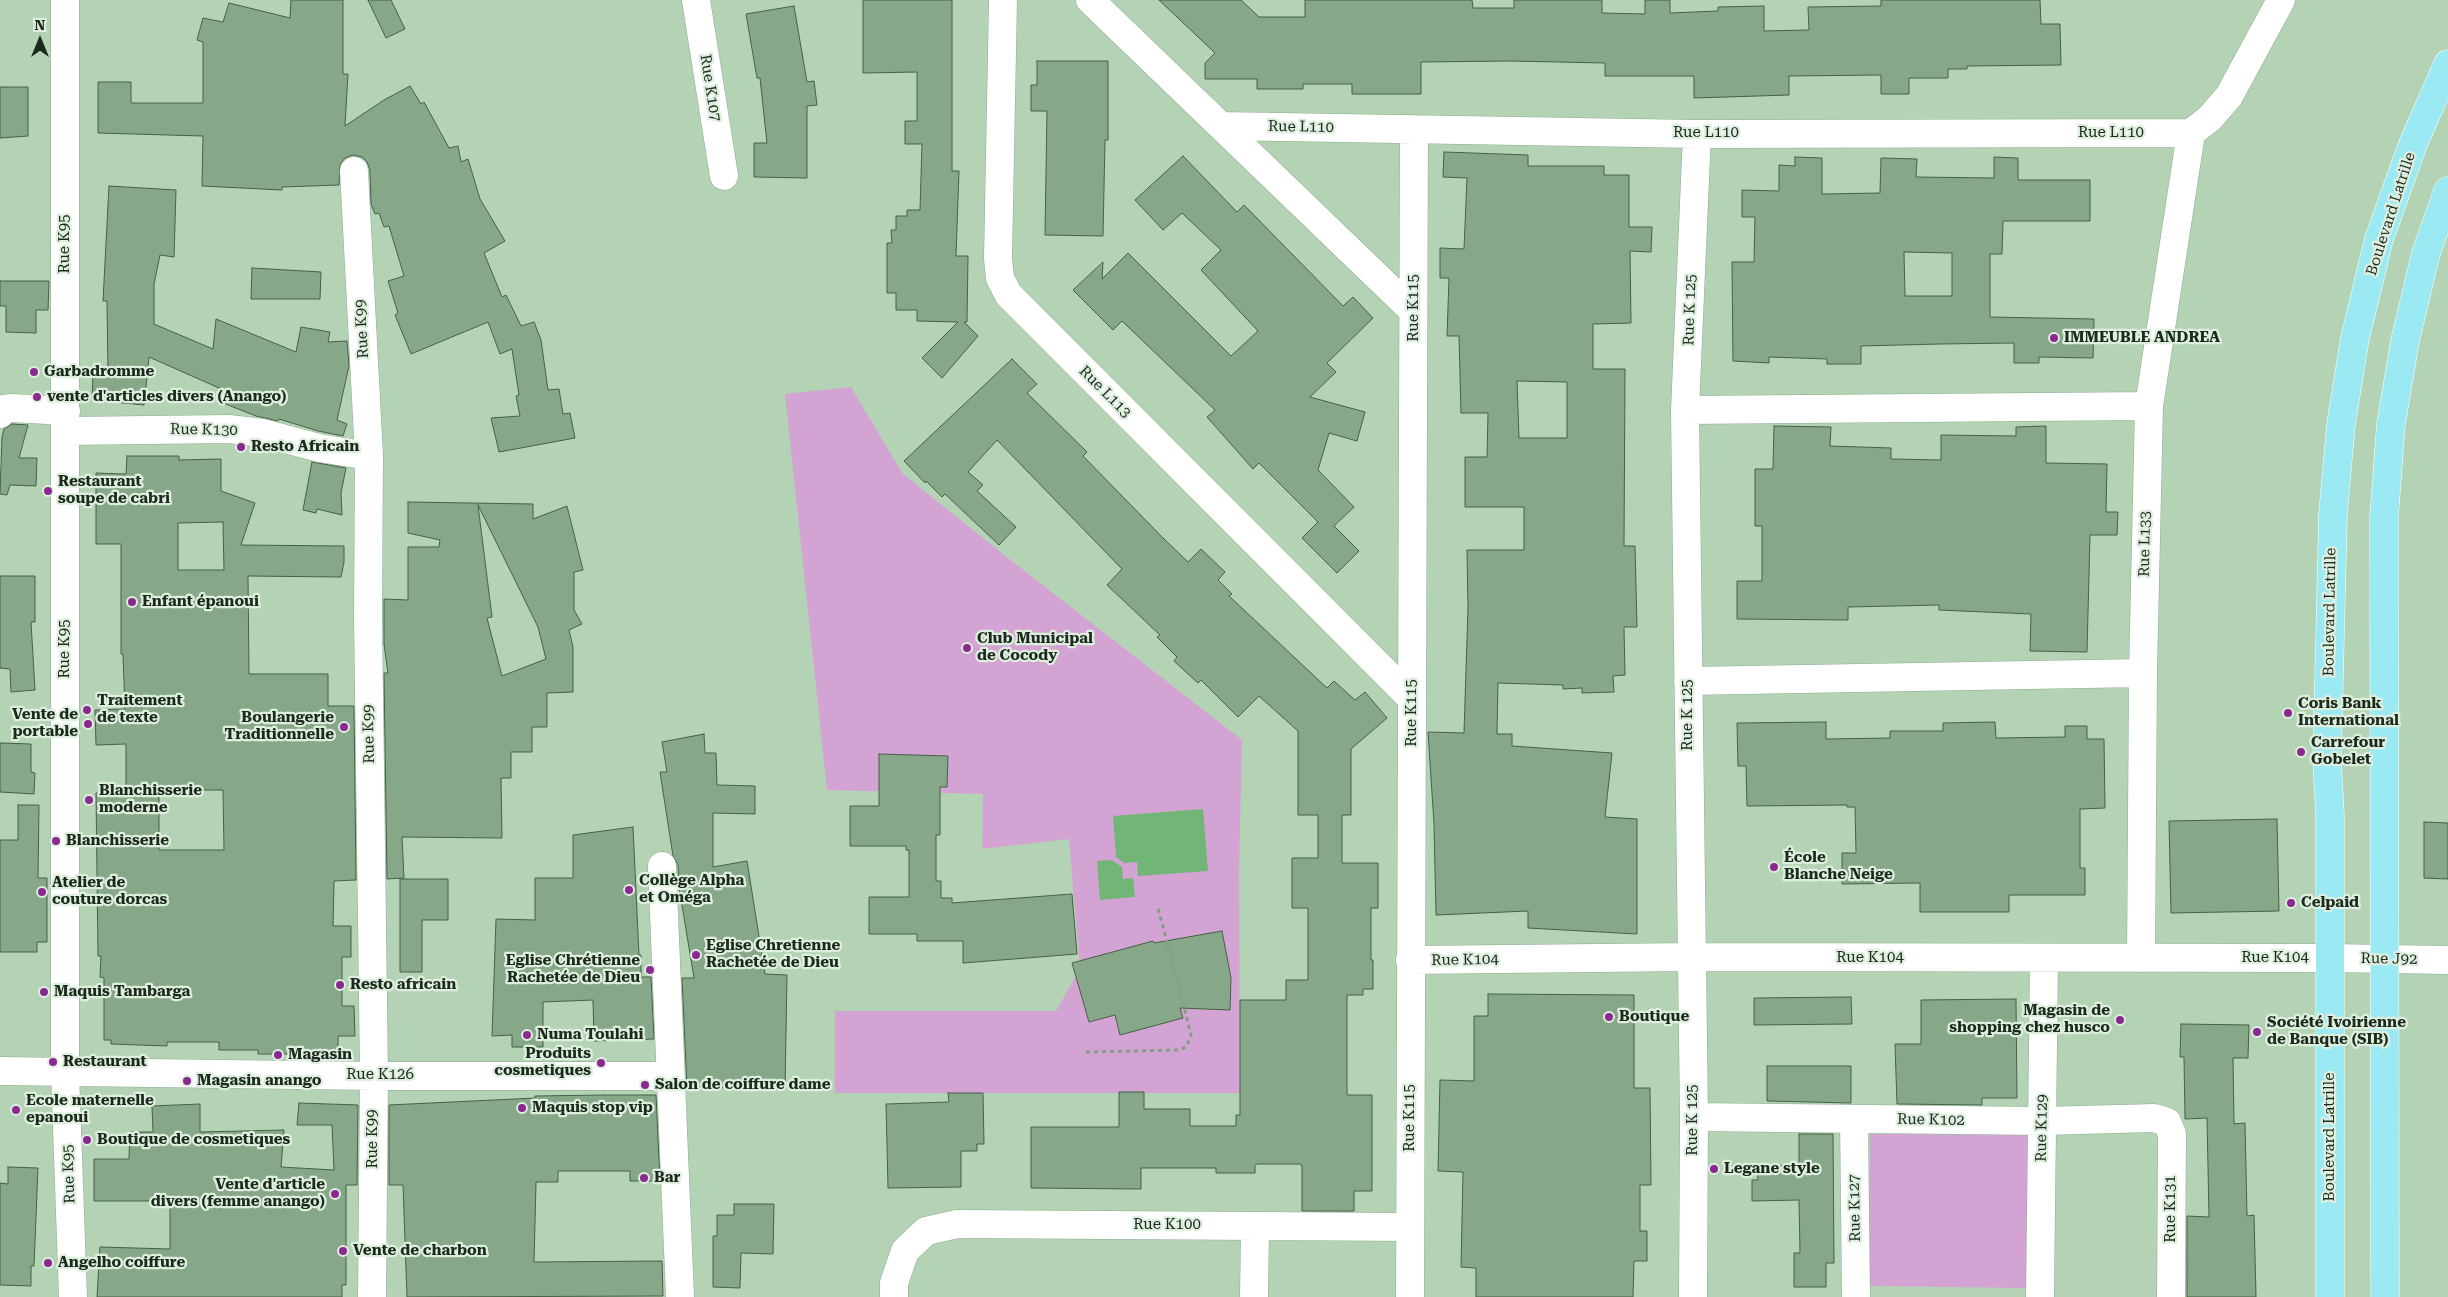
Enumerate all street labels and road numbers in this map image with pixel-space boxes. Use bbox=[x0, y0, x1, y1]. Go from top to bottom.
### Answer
street label: Rue K107 bbox=[696, 53, 724, 123]
street label: Rue L110 bbox=[1268, 117, 1334, 137]
street label: Rue L110 bbox=[1673, 124, 1739, 142]
street label: Rue L110 bbox=[2078, 124, 2144, 142]
street label: Boulevard Latrille bbox=[2363, 150, 2419, 278]
street label: Rue K95 bbox=[56, 214, 74, 274]
street label: Rue K115 bbox=[1405, 274, 1423, 342]
street label: Rue K 125 bbox=[1680, 274, 1700, 346]
street label: Rue K99 bbox=[351, 299, 373, 359]
street label: Rue L113 bbox=[1075, 362, 1135, 422]
street label: Rue K130 bbox=[170, 420, 238, 440]
street label: Rue L133 bbox=[2135, 511, 2155, 577]
street label: Boulevard Latrille bbox=[2320, 547, 2340, 677]
street label: Rue K95 bbox=[56, 619, 74, 679]
street label: Rue K115 bbox=[1403, 679, 1421, 747]
street label: Rue K 125 bbox=[1679, 679, 1697, 751]
street label: Rue K99 bbox=[359, 704, 379, 764]
street label: Rue K104 bbox=[1836, 949, 1904, 967]
street label: Rue K104 bbox=[2241, 949, 2309, 967]
street label: Rue K104 bbox=[1431, 950, 1499, 970]
street label: Rue J92 bbox=[2360, 950, 2418, 968]
street label: Rue K126 bbox=[346, 1066, 414, 1084]
street label: Boulevard Latrille bbox=[2321, 1073, 2339, 1201]
street label: Rue K115 bbox=[1401, 1084, 1419, 1152]
street label: Rue K 125 bbox=[1684, 1084, 1702, 1156]
street label: Rue K129 bbox=[2032, 1094, 2052, 1162]
street label: Rue K99 bbox=[364, 1109, 382, 1169]
street label: Rue K102 bbox=[1897, 1110, 1965, 1130]
street label: Rue K95 bbox=[59, 1144, 79, 1204]
street label: Rue K127 bbox=[1845, 1174, 1865, 1242]
street label: Rue K131 bbox=[2162, 1175, 2180, 1243]
street label: Rue K100 bbox=[1133, 1216, 1201, 1234]

